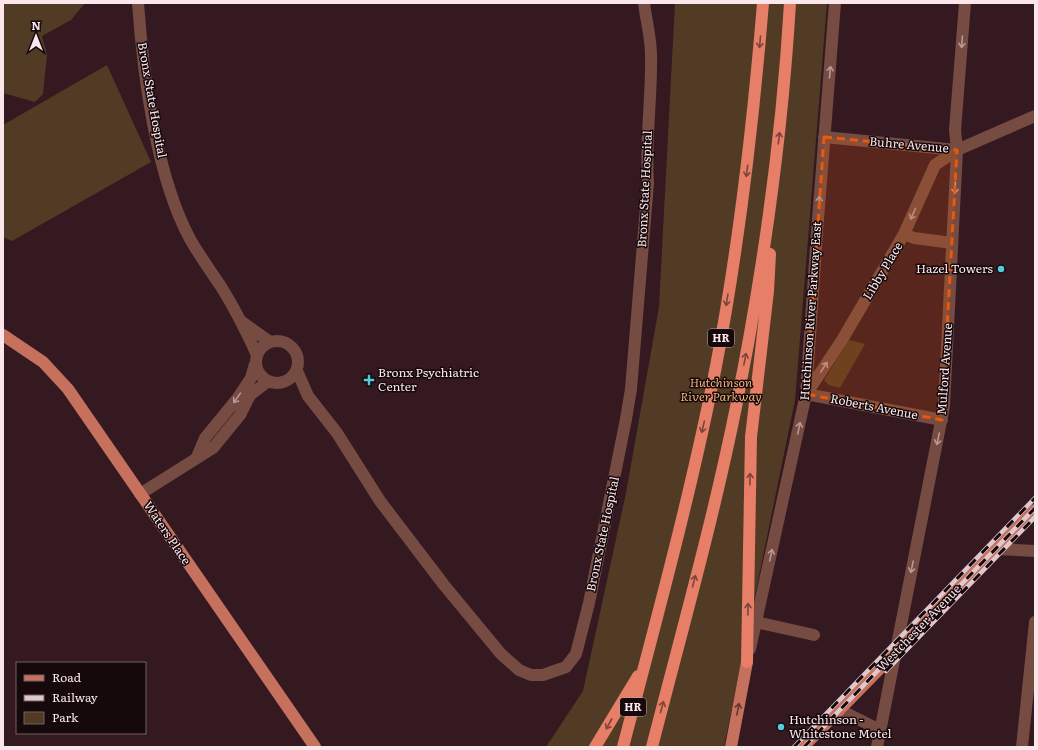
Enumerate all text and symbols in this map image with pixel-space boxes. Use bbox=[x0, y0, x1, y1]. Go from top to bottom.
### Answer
north arrow bbox=[16, 16, 56, 56]
text: N bbox=[31, 17, 41, 33]
one-way arrow bbox=[756, 35, 763, 48]
one-way arrow bbox=[959, 35, 966, 48]
street label: Bronx State Hospital bbox=[134, 40, 172, 159]
one-way arrow bbox=[826, 66, 833, 79]
street label: Bronx State Hospital bbox=[632, 130, 656, 248]
one-way arrow bbox=[775, 132, 783, 145]
street label: Buhre Avenue bbox=[869, 132, 950, 156]
one-way arrow bbox=[743, 164, 750, 177]
one-way arrow bbox=[952, 181, 959, 194]
one-way arrow bbox=[815, 196, 823, 209]
one-way arrow bbox=[909, 208, 916, 220]
street label: Hutchinson River Parkway East bbox=[795, 221, 825, 401]
street label: Libby Place bbox=[858, 238, 906, 303]
place label: Hazel Towers bbox=[916, 259, 994, 277]
marker: Hazel Towers bbox=[996, 264, 1006, 274]
one-way arrow bbox=[723, 293, 731, 306]
street label: Mulford Avenue bbox=[932, 322, 956, 415]
road number: HR bbox=[708, 329, 734, 347]
one-way arrow bbox=[741, 353, 749, 366]
one-way arrow bbox=[820, 362, 828, 373]
place label: Bronx Psychiatric Center bbox=[378, 363, 479, 395]
park label: Hutchinson River Parkway bbox=[680, 373, 762, 405]
marker: Bronx Psychiatric Center bbox=[363, 374, 375, 386]
street label: Roberts Avenue bbox=[829, 389, 919, 423]
one-way arrow bbox=[233, 393, 241, 404]
one-way arrow bbox=[698, 420, 706, 433]
one-way arrow bbox=[795, 422, 803, 435]
one-way arrow bbox=[934, 432, 942, 445]
one-way arrow bbox=[746, 473, 754, 486]
street label: Bronx State Hospital bbox=[581, 475, 623, 593]
street label: Waters Place bbox=[140, 497, 196, 568]
one-way arrow bbox=[767, 549, 775, 562]
one-way arrow bbox=[908, 560, 916, 573]
one-way arrow bbox=[691, 575, 699, 588]
street label: Westchester Avenue bbox=[872, 580, 964, 675]
one-way arrow bbox=[744, 603, 752, 616]
legend bbox=[16, 662, 146, 734]
text: Road bbox=[52, 668, 82, 686]
text: Railway bbox=[52, 688, 98, 706]
road number: HR bbox=[620, 698, 646, 716]
one-way arrow bbox=[659, 701, 666, 714]
one-way arrow bbox=[734, 703, 742, 716]
text: Park bbox=[52, 708, 79, 726]
place label: Hutchinson - Whitestone Motel bbox=[789, 710, 892, 742]
one-way arrow bbox=[605, 718, 613, 730]
marker: Hutchinson - Whitestone Motel bbox=[776, 722, 786, 732]

